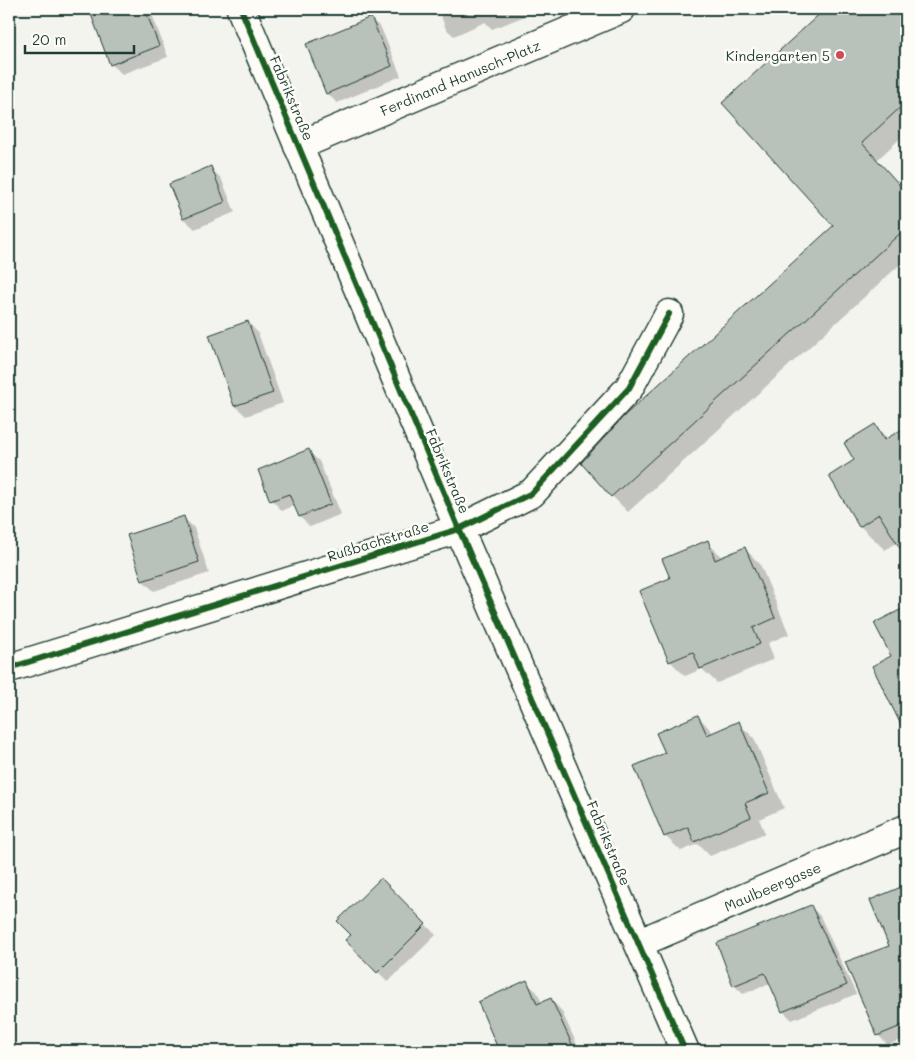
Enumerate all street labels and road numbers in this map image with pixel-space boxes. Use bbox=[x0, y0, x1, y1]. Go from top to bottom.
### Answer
street label: Ferdinand Hanusch-Platz bbox=[377, 35, 543, 120]
street label: Fabrikstraße bbox=[266, 53, 318, 143]
street label: Fabrikstraße bbox=[422, 426, 474, 516]
street label: Rußbachstraße bbox=[325, 516, 431, 566]
street label: Fabrikstraße bbox=[583, 798, 635, 888]
street label: Maulbeergasse bbox=[721, 857, 824, 915]

